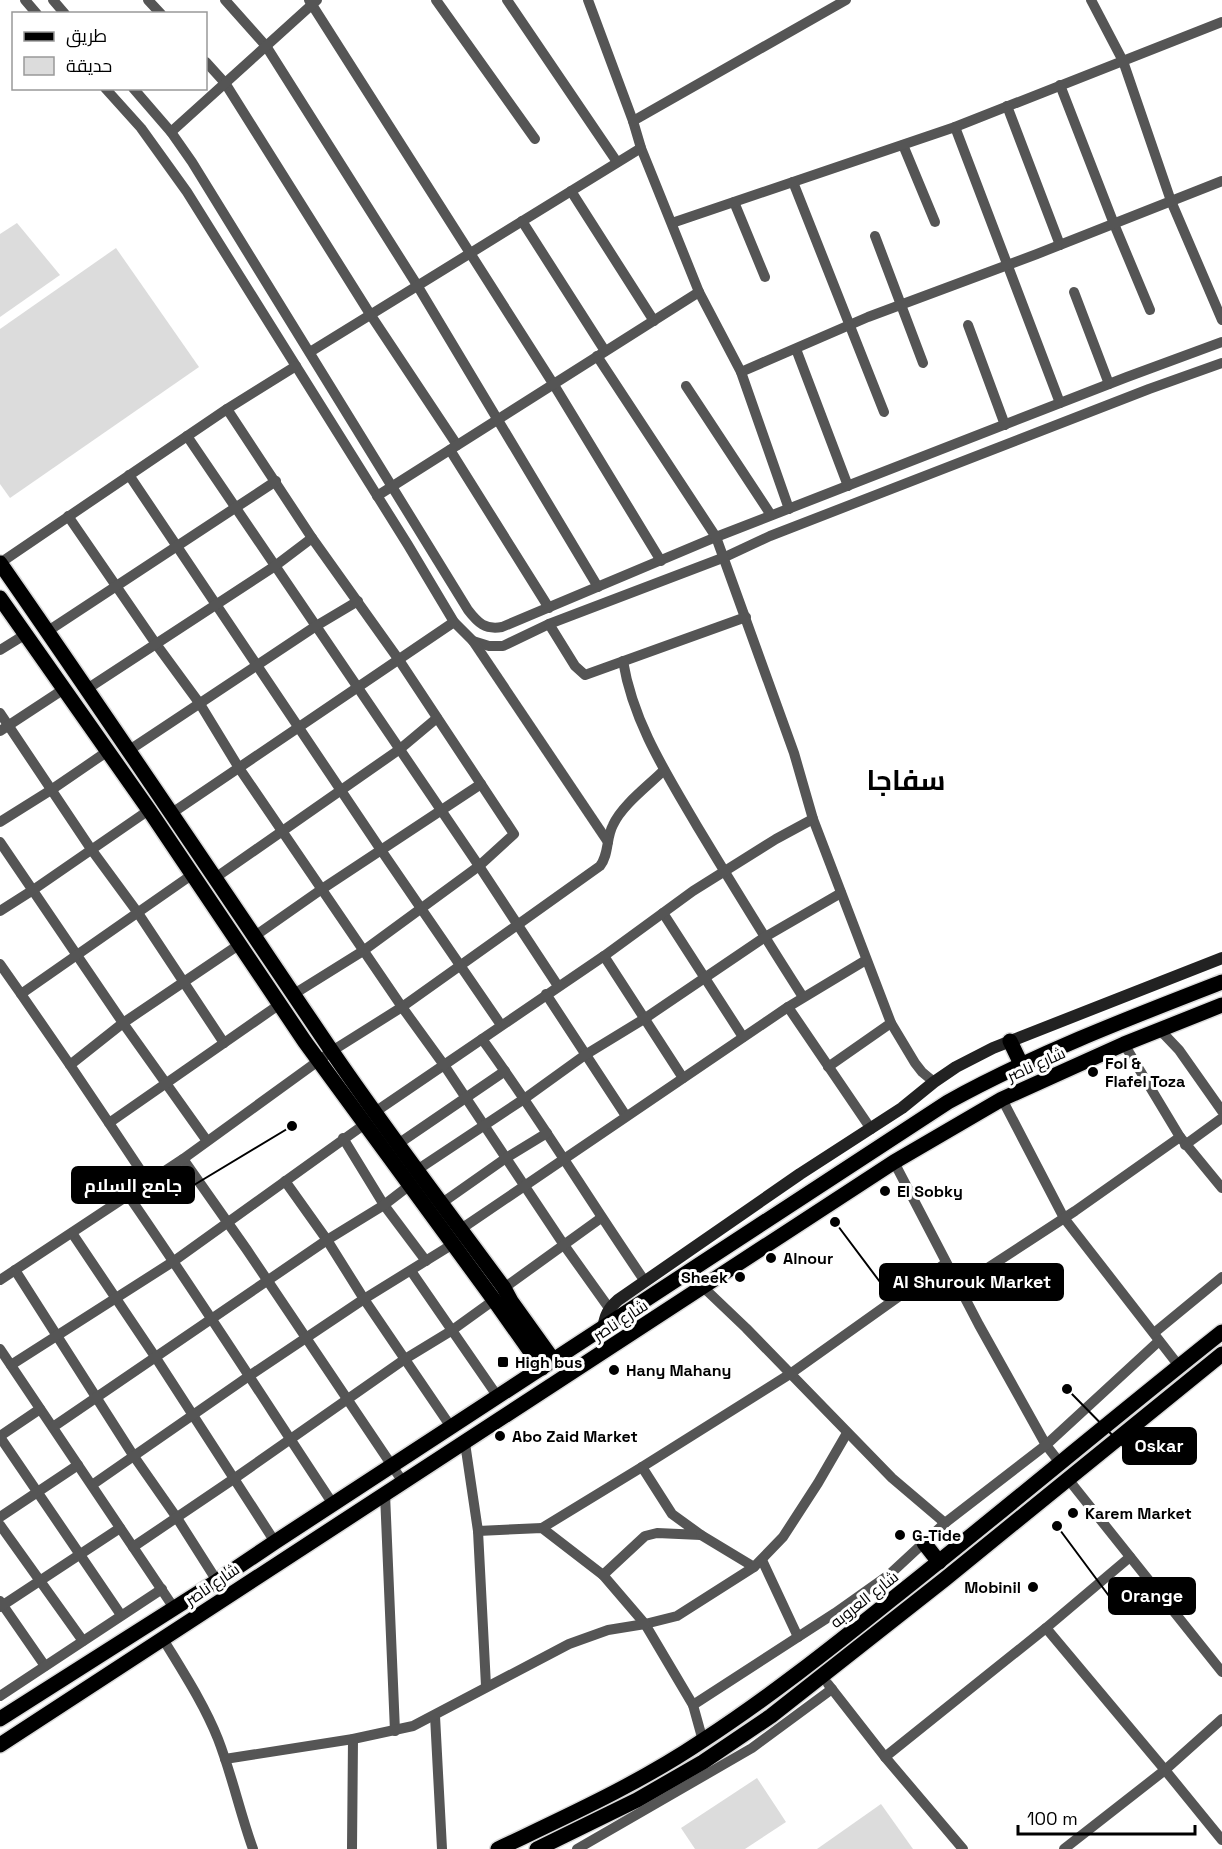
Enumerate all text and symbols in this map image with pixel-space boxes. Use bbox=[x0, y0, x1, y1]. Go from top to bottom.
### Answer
legend bbox=[12, 12, 207, 90]
text: طريق bbox=[66, 24, 107, 48]
text: حديقة bbox=[66, 54, 112, 77]
district label: سفاجا bbox=[866, 762, 946, 798]
street label: شارع ناصر bbox=[1003, 1042, 1069, 1088]
place label: Fol & Flafel Toza bbox=[1105, 1053, 1185, 1092]
marker: Fol & Flafel Toza bbox=[1086, 1065, 1100, 1079]
callout: جامع السلام bbox=[72, 1167, 194, 1203]
text: جامع السلام bbox=[84, 1174, 182, 1198]
place label: El Sobky bbox=[897, 1181, 963, 1202]
marker: El Sobky bbox=[878, 1184, 892, 1198]
place label: Alnour bbox=[783, 1248, 833, 1269]
marker: Alnour bbox=[764, 1251, 778, 1265]
callout: Al Shurouk Market bbox=[880, 1264, 1063, 1300]
place label: Sheek bbox=[681, 1267, 728, 1288]
marker: Sheek bbox=[733, 1270, 747, 1284]
text: Al Shurouk Market bbox=[893, 1270, 1051, 1293]
street label: شارع ناصر bbox=[588, 1295, 652, 1347]
place label: High bus bbox=[515, 1352, 582, 1373]
marker: High bus bbox=[496, 1355, 510, 1369]
place label: Hany Mahany bbox=[626, 1360, 731, 1381]
marker: Hany Mahany bbox=[607, 1363, 621, 1377]
place label: Abo Zaid Market bbox=[512, 1426, 638, 1447]
callout: Oskar bbox=[1123, 1428, 1196, 1464]
marker: Abo Zaid Market bbox=[493, 1429, 507, 1443]
text: Oskar bbox=[1134, 1434, 1184, 1457]
place label: Karem Market bbox=[1085, 1503, 1192, 1524]
marker: Karem Market bbox=[1066, 1506, 1080, 1520]
place label: G-Tide bbox=[912, 1525, 961, 1546]
marker: G-Tide bbox=[893, 1528, 907, 1542]
street label: شارع ناصر bbox=[180, 1559, 244, 1612]
street label: شارع العروبه bbox=[826, 1566, 903, 1633]
place label: Mobinil bbox=[964, 1577, 1021, 1598]
callout: Orange bbox=[1109, 1578, 1195, 1614]
marker: Mobinil bbox=[1026, 1580, 1040, 1594]
text: Orange bbox=[1121, 1584, 1183, 1607]
scale bar bbox=[1018, 1798, 1195, 1836]
text: 100 m bbox=[1027, 1807, 1078, 1830]

